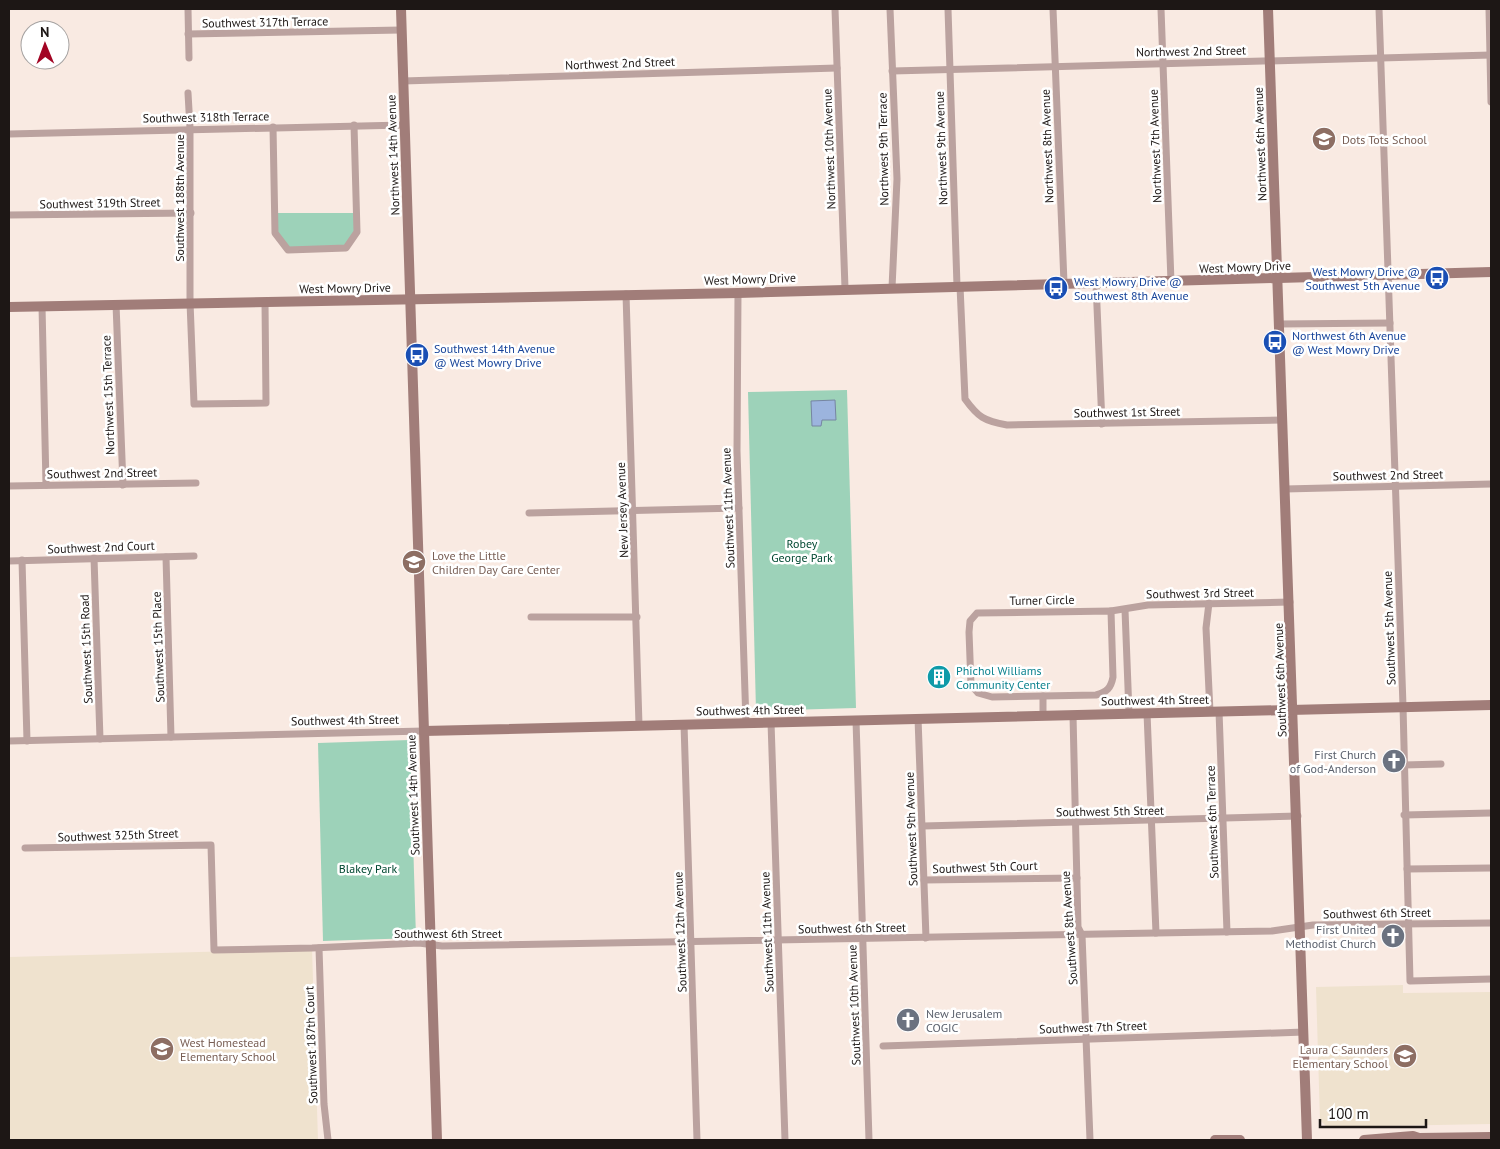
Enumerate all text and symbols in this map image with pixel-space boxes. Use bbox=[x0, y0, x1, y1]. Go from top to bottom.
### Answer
street label: Southwest 317th Terrace bbox=[202, 13, 328, 31]
north arrow bbox=[20, 20, 70, 70]
text: N bbox=[40, 23, 50, 41]
street label: Northwest 2nd Street bbox=[1136, 43, 1246, 59]
street label: Northwest 2nd Street bbox=[565, 54, 675, 72]
street label: Northwest 6th Avenue bbox=[1251, 87, 1269, 201]
street label: Northwest 10th Avenue bbox=[819, 88, 839, 210]
street label: Northwest 8th Avenue bbox=[1038, 89, 1056, 203]
street label: Northwest 7th Avenue bbox=[1146, 89, 1164, 203]
street label: Northwest 9th Avenue bbox=[932, 91, 950, 205]
street label: Northwest 9th Terrace bbox=[875, 92, 891, 206]
street label: Northwest 14th Avenue bbox=[383, 94, 403, 216]
street label: Southwest 318th Terrace bbox=[143, 108, 269, 126]
school or university icon: Dots Tots School bbox=[1311, 126, 1337, 152]
place label: Dots Tots School bbox=[1342, 132, 1427, 147]
street label: Southwest 188th Avenue bbox=[172, 134, 187, 262]
street label: Southwest 319th Street bbox=[39, 194, 161, 212]
street label: West Mowry Drive bbox=[1199, 258, 1291, 276]
place label: West Mowry Drive @ Southwest 5th Avenue bbox=[1306, 264, 1420, 293]
bus stop icon: West Mowry Drive @ Southwest 5th Avenue bbox=[1424, 265, 1450, 291]
street label: West Mowry Drive bbox=[704, 270, 796, 288]
place label: West Mowry Drive @ Southwest 8th Avenue bbox=[1074, 274, 1188, 303]
bus stop icon: West Mowry Drive @ Southwest 8th Avenue bbox=[1043, 275, 1069, 301]
street label: West Mowry Drive bbox=[299, 280, 391, 296]
place label: Northwest 6th Avenue @ West Mowry Drive bbox=[1292, 328, 1406, 357]
bus stop icon: Northwest 6th Avenue @ West Mowry Drive bbox=[1262, 329, 1288, 355]
street label: Northwest 15th Terrace bbox=[98, 335, 118, 455]
place label: Southwest 14th Avenue @ West Mowry Drive bbox=[434, 341, 555, 370]
bus stop icon: Southwest 14th Avenue @ West Mowry Drive bbox=[404, 342, 430, 368]
street label: Southwest 1st Street bbox=[1074, 404, 1180, 420]
street label: Southwest 11th Avenue bbox=[718, 447, 738, 569]
street label: New Jersey Avenue bbox=[613, 462, 631, 558]
street label: Southwest 2nd Street bbox=[47, 465, 157, 481]
street label: Southwest 2nd Street bbox=[1333, 467, 1443, 483]
park label: Robey George Park bbox=[771, 536, 833, 565]
street label: Southwest 2nd Court bbox=[47, 538, 155, 556]
place label: Love the Little Children Day Care Center bbox=[432, 548, 560, 577]
school or university icon: Love the Little Children Day Care Center bbox=[401, 549, 427, 575]
street label: Southwest 5th Avenue bbox=[1380, 571, 1398, 685]
street label: Southwest 3rd Street bbox=[1146, 585, 1254, 601]
street label: Southwest 15th Place bbox=[149, 591, 167, 703]
street label: Turner Circle bbox=[1009, 592, 1075, 608]
street label: Southwest 15th Road bbox=[77, 594, 95, 704]
street label: Southwest 6th Avenue bbox=[1271, 623, 1289, 737]
place label: Phichol Williams Community Center bbox=[956, 663, 1050, 692]
building icon: Phichol Williams Community Center bbox=[926, 664, 952, 690]
street label: Southwest 4th Street bbox=[1101, 692, 1209, 708]
street label: Southwest 4th Street bbox=[696, 702, 804, 718]
street label: Southwest 4th Street bbox=[291, 712, 399, 728]
street label: Southwest 14th Avenue bbox=[403, 734, 423, 856]
place label: First Church of God-Anderson bbox=[1290, 747, 1376, 776]
church icon: First Church of God-Anderson bbox=[1381, 748, 1407, 774]
street label: Southwest 6th Terrace bbox=[1203, 765, 1221, 879]
street label: Southwest 9th Avenue bbox=[902, 772, 920, 886]
street label: Southwest 5th Street bbox=[1056, 803, 1164, 819]
street label: Southwest 325th Street bbox=[57, 825, 179, 845]
street label: Southwest 5th Court bbox=[932, 858, 1038, 876]
park label: Blakey Park bbox=[339, 861, 397, 876]
street label: Southwest 8th Avenue bbox=[1058, 870, 1080, 986]
street label: Southwest 12th Avenue bbox=[670, 871, 690, 993]
street label: Southwest 11th Avenue bbox=[757, 871, 777, 993]
street label: Southwest 6th Street bbox=[1323, 905, 1431, 921]
street label: Southwest 6th Street bbox=[798, 920, 906, 936]
place label: First United Methodist Church bbox=[1285, 922, 1376, 951]
church icon: First United Methodist Church bbox=[1380, 923, 1406, 949]
street label: Southwest 6th Street bbox=[394, 926, 502, 941]
street label: Southwest 10th Avenue bbox=[844, 944, 864, 1066]
street label: Southwest 187th Court bbox=[301, 986, 321, 1104]
place label: New Jerusalem COGIC bbox=[926, 1006, 1002, 1035]
church icon: New Jerusalem COGIC bbox=[895, 1007, 921, 1033]
street label: Southwest 7th Street bbox=[1039, 1018, 1147, 1036]
place label: West Homestead Elementary School bbox=[180, 1035, 276, 1064]
school or university icon: West Homestead Elementary School bbox=[149, 1036, 175, 1062]
place label: Laura C Saunders Elementary School bbox=[1292, 1042, 1388, 1071]
school or university icon: Laura C Saunders Elementary School bbox=[1392, 1043, 1418, 1069]
scale bar bbox=[1320, 1096, 1426, 1128]
text: 100 m bbox=[1328, 1104, 1369, 1123]

